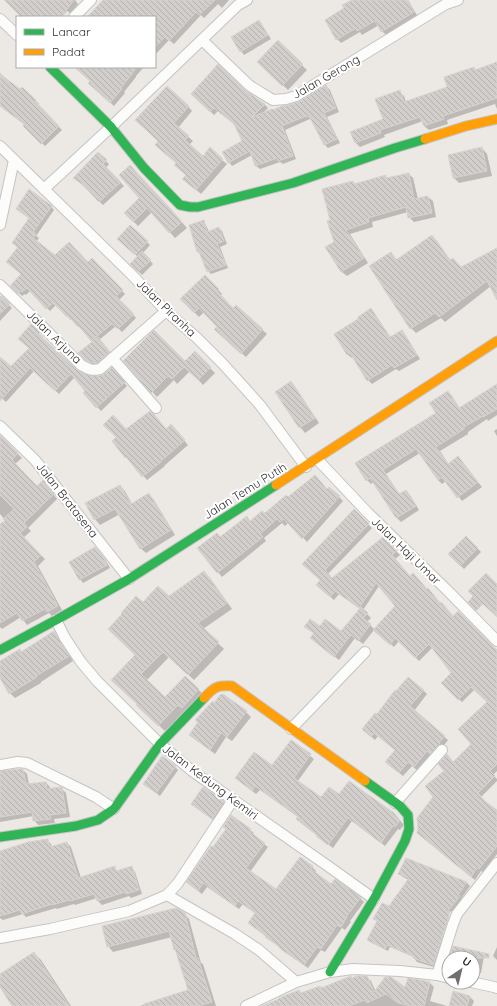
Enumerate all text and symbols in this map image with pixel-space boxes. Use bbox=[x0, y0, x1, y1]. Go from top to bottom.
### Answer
legend bbox=[16, 16, 156, 68]
text: Lancar bbox=[52, 24, 91, 39]
text: Padat bbox=[52, 44, 85, 59]
street label: Jalan Gerong bbox=[289, 51, 362, 102]
street label: Jalan Piranha bbox=[133, 276, 199, 340]
street label: Jalan Arjuna bbox=[24, 307, 85, 367]
street label: Jalan Bratasena bbox=[33, 459, 102, 541]
street label: Jalan Temu Putih bbox=[200, 459, 289, 522]
street label: Jalan Haji Umar bbox=[368, 514, 444, 588]
street label: Jalan Kedung Kemiri bbox=[159, 741, 261, 823]
north arrow bbox=[441, 950, 481, 990]
text: U bbox=[460, 954, 474, 970]

